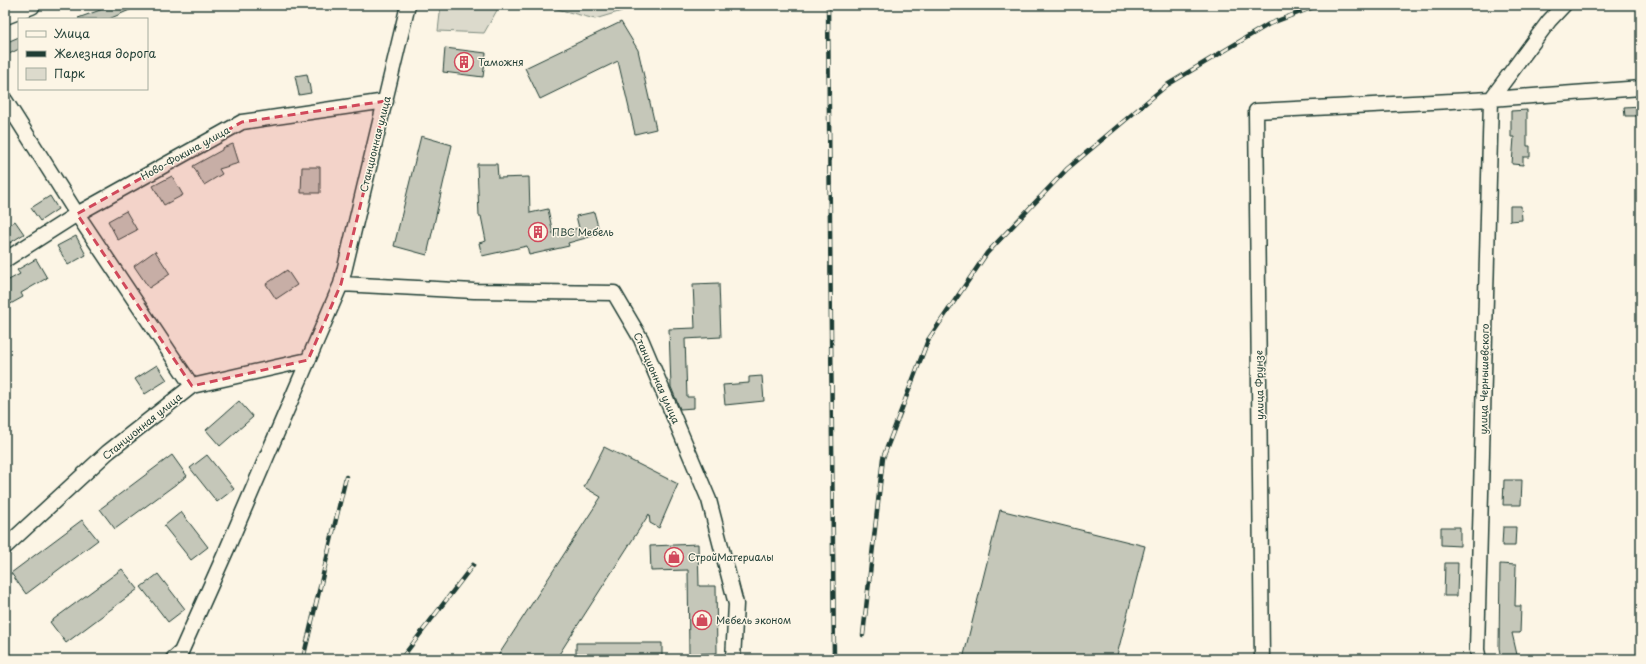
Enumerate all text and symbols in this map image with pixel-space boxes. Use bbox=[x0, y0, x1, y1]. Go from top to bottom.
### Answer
legend bbox=[18, 18, 148, 90]
text: Улица bbox=[54, 24, 90, 42]
text: Железная дорога bbox=[54, 44, 157, 62]
building icon: Таможня bbox=[453, 51, 475, 73]
place label: Таможня bbox=[478, 54, 524, 69]
text: Парк bbox=[54, 64, 86, 82]
street label: Станционная улица bbox=[355, 94, 394, 194]
street label: Ново-Фокина улица bbox=[137, 121, 233, 183]
building icon: ПВС Мебель bbox=[527, 221, 549, 243]
place label: ПВС Мебель bbox=[552, 224, 614, 239]
street label: улица Чернышевского bbox=[1475, 323, 1492, 435]
street label: Станционная улица bbox=[631, 330, 685, 427]
street label: улица Фрунзе bbox=[1250, 350, 1267, 420]
street label: Станционная улица bbox=[99, 388, 185, 462]
shop icon: СтройМатериалы bbox=[663, 546, 685, 568]
place label: СтройМатериалы bbox=[688, 549, 774, 564]
shop icon: Мебель эконом bbox=[691, 609, 713, 631]
place label: Мебель эконом bbox=[716, 612, 791, 627]

